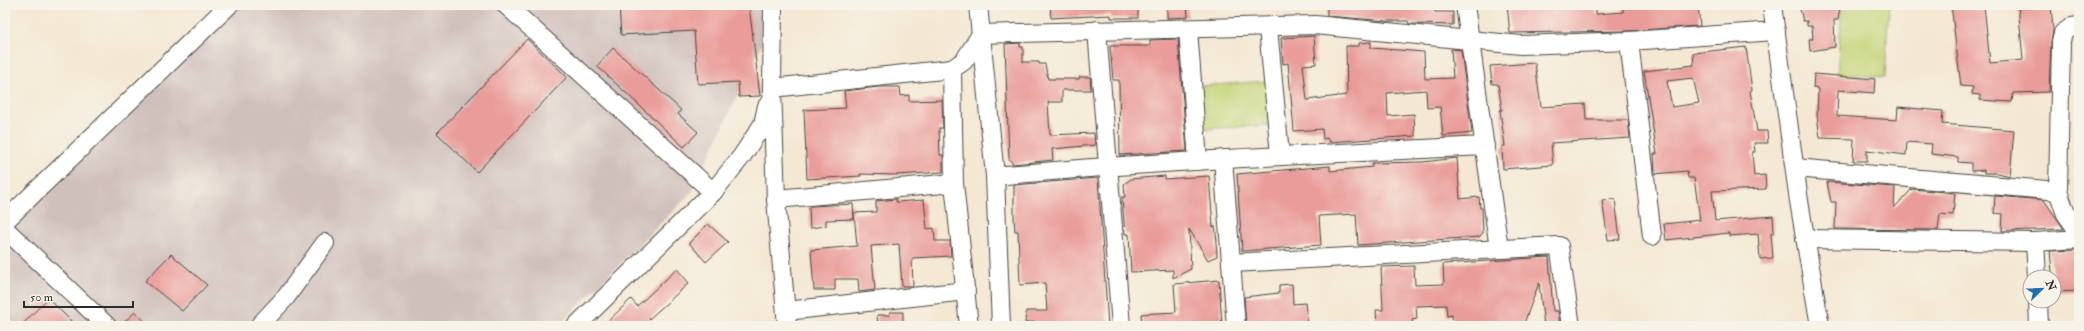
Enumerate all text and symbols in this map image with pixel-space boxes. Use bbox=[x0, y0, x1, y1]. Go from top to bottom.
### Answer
north arrow bbox=[2022, 269, 2062, 309]
text: N bbox=[2042, 277, 2059, 293]
scale bar bbox=[24, 283, 133, 309]
text: 50 m bbox=[30, 290, 54, 305]

